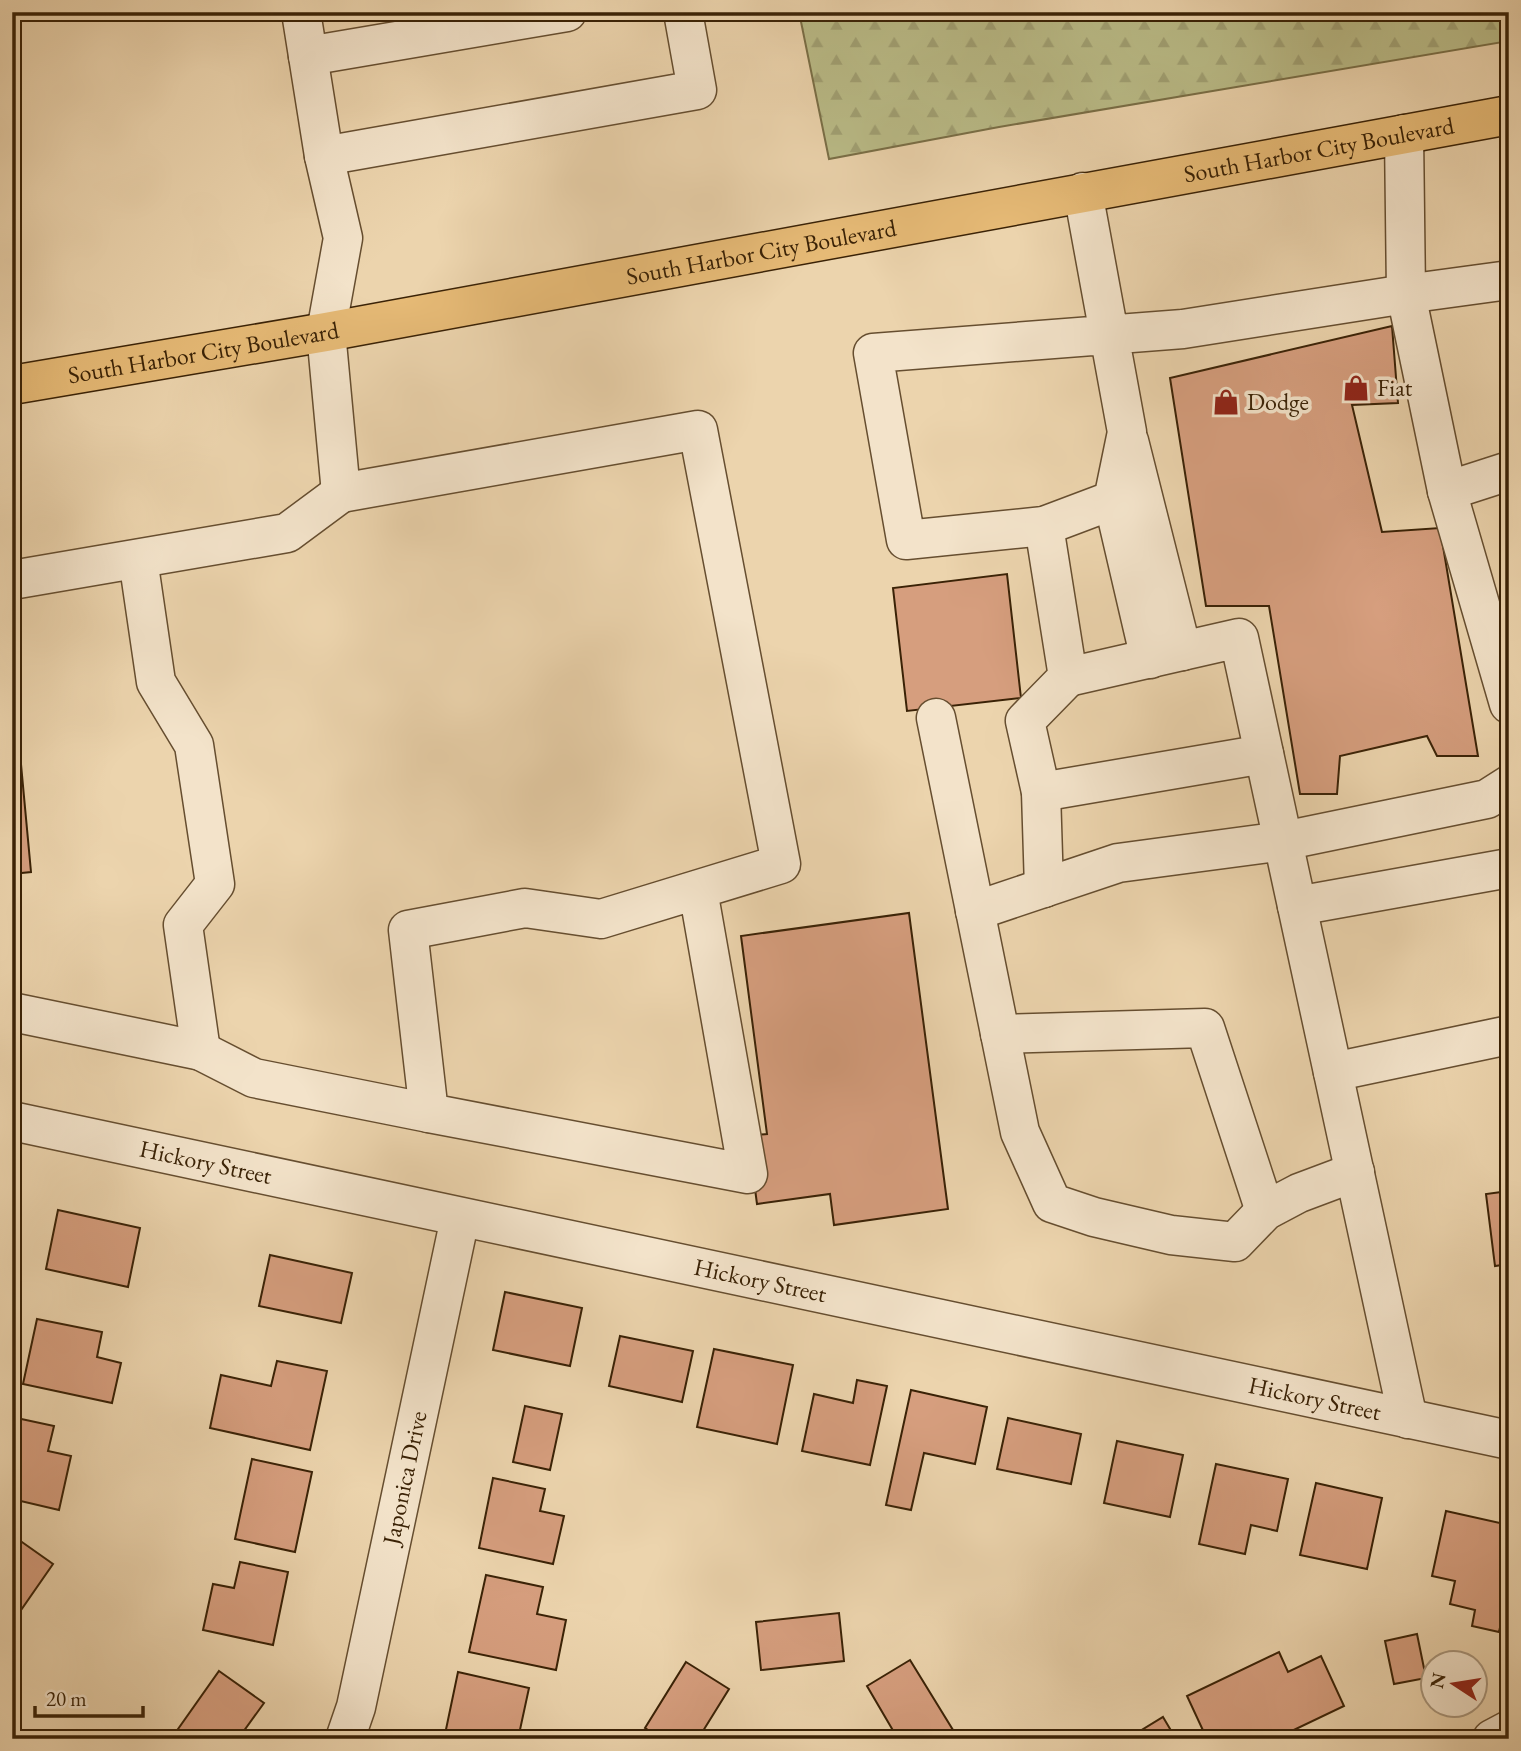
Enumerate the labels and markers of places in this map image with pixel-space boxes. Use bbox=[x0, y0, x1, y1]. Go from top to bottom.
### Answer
place label: Fiat bbox=[1377, 372, 1413, 403]
shop icon: Fiat bbox=[1341, 373, 1371, 403]
place label: Dodge bbox=[1247, 386, 1309, 417]
shop icon: Dodge bbox=[1211, 387, 1241, 417]

